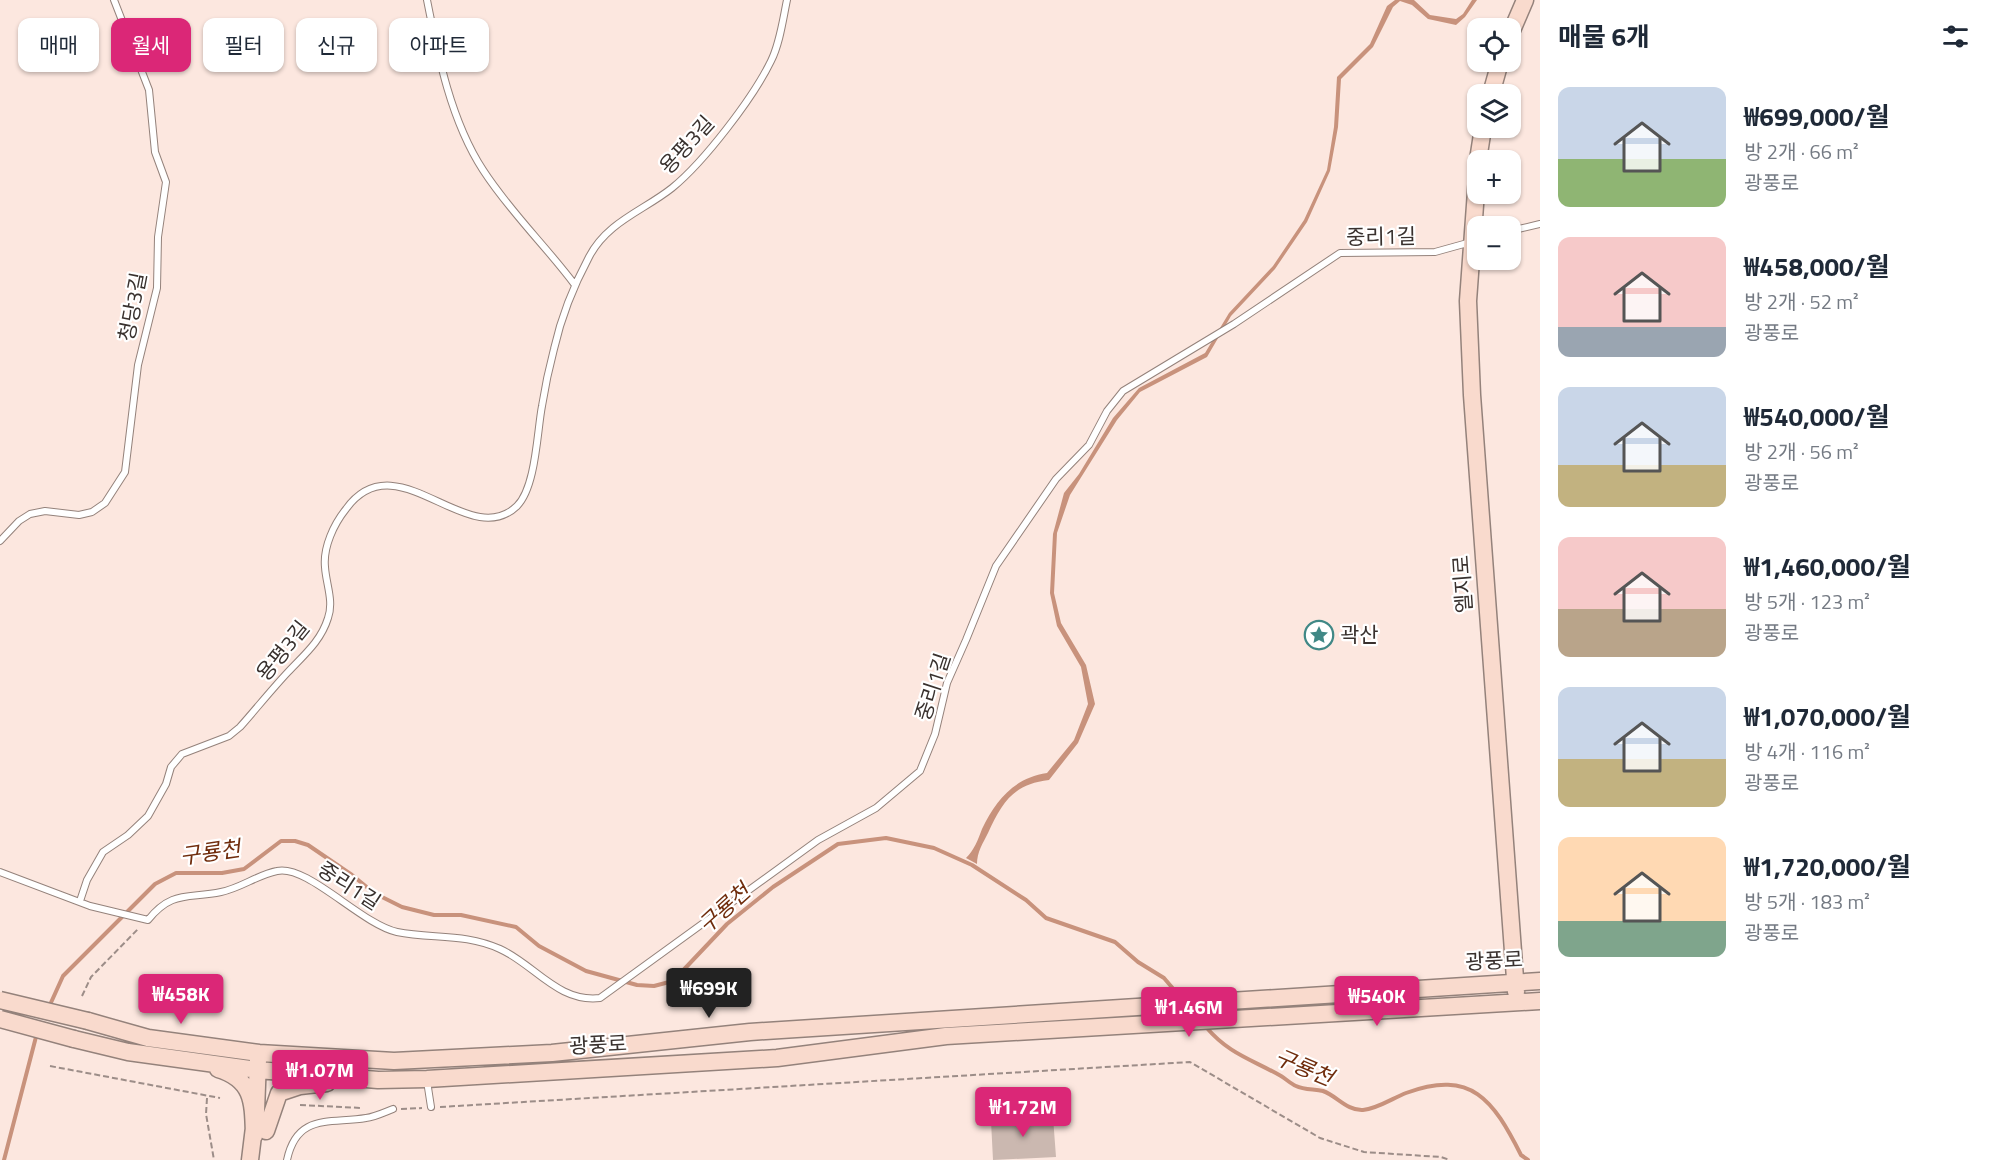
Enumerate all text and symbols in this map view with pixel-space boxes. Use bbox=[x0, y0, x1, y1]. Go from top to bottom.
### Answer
text: 매물 6개 bbox=[1558, 17, 1650, 56]
chip: 매매 bbox=[18, 18, 99, 72]
chip: 월세 bbox=[111, 18, 191, 72]
chip: 필터 bbox=[203, 18, 284, 72]
chip: 신규 bbox=[296, 18, 377, 72]
chip: 아파트 bbox=[389, 18, 489, 72]
map controls bbox=[1467, 18, 1521, 270]
button: locate bbox=[1467, 18, 1521, 72]
icon: filters bbox=[1939, 20, 1972, 53]
button: layers bbox=[1467, 84, 1521, 138]
text: ₩699,000/월 bbox=[1744, 97, 1890, 136]
street label: 용평3길 bbox=[651, 108, 721, 181]
icon: home bbox=[1606, 111, 1678, 183]
text: 방 2개 · 66 m² bbox=[1744, 136, 1859, 167]
button: + bbox=[1467, 150, 1521, 204]
text: 광풍로 bbox=[1744, 167, 1799, 198]
button: − bbox=[1467, 216, 1521, 270]
street label: 중리1길 bbox=[1346, 219, 1416, 253]
text: ₩458,000/월 bbox=[1744, 247, 1890, 286]
icon: home bbox=[1606, 261, 1678, 333]
street label: 청당3길 bbox=[110, 270, 154, 344]
text: 방 2개 · 52 m² bbox=[1744, 286, 1859, 317]
text: 광풍로 bbox=[1744, 317, 1799, 348]
text: ₩540,000/월 bbox=[1744, 397, 1890, 436]
icon: home bbox=[1606, 411, 1678, 483]
text: 방 2개 · 56 m² bbox=[1744, 436, 1859, 467]
text: 광풍로 bbox=[1744, 467, 1799, 498]
text: ₩1,460,000/월 bbox=[1744, 547, 1911, 586]
street label: 엘지로 bbox=[1444, 554, 1480, 614]
icon: home bbox=[1606, 561, 1678, 633]
text: 방 5개 · 123 m² bbox=[1744, 586, 1870, 617]
street label: 용평3길 bbox=[248, 613, 317, 688]
text: 광풍로 bbox=[1744, 617, 1799, 648]
place label: 곽산 bbox=[1340, 618, 1379, 650]
place icon: 곽산 bbox=[1303, 619, 1335, 651]
street label: 중리1길 bbox=[906, 649, 958, 725]
text: ₩1,070,000/월 bbox=[1744, 697, 1911, 736]
icon: home bbox=[1606, 711, 1678, 783]
text: 방 4개 · 116 m² bbox=[1744, 736, 1870, 767]
text: 광풍로 bbox=[1744, 767, 1799, 798]
water label: 구룡천 bbox=[178, 831, 245, 873]
text: ₩1,720,000/월 bbox=[1744, 847, 1911, 886]
street label: 중리1길 bbox=[312, 853, 388, 918]
icon: home bbox=[1606, 861, 1678, 933]
water label: 구룡천 bbox=[690, 873, 760, 941]
text: 방 5개 · 183 m² bbox=[1744, 886, 1870, 917]
text: 광풍로 bbox=[1744, 917, 1799, 948]
street label: 광풍로 bbox=[1464, 943, 1524, 977]
pin: ₩699K bbox=[667, 968, 751, 1019]
text: ₩699K bbox=[680, 972, 738, 1003]
pin: ₩458K bbox=[139, 974, 223, 1025]
pin: ₩540K bbox=[1335, 976, 1419, 1027]
text: ₩458K bbox=[152, 978, 210, 1009]
text: ₩540K bbox=[1348, 980, 1406, 1011]
pin: ₩1.46M bbox=[1140, 987, 1238, 1038]
text: ₩1.46M bbox=[1155, 991, 1223, 1022]
street label: 광풍로 bbox=[568, 1027, 628, 1061]
water label: 구룡천 bbox=[1269, 1039, 1341, 1096]
pin: ₩1.07M bbox=[271, 1050, 369, 1101]
text: ₩1.07M bbox=[286, 1054, 354, 1085]
pin: ₩1.72M bbox=[974, 1087, 1072, 1138]
text: ₩1.72M bbox=[989, 1091, 1057, 1122]

